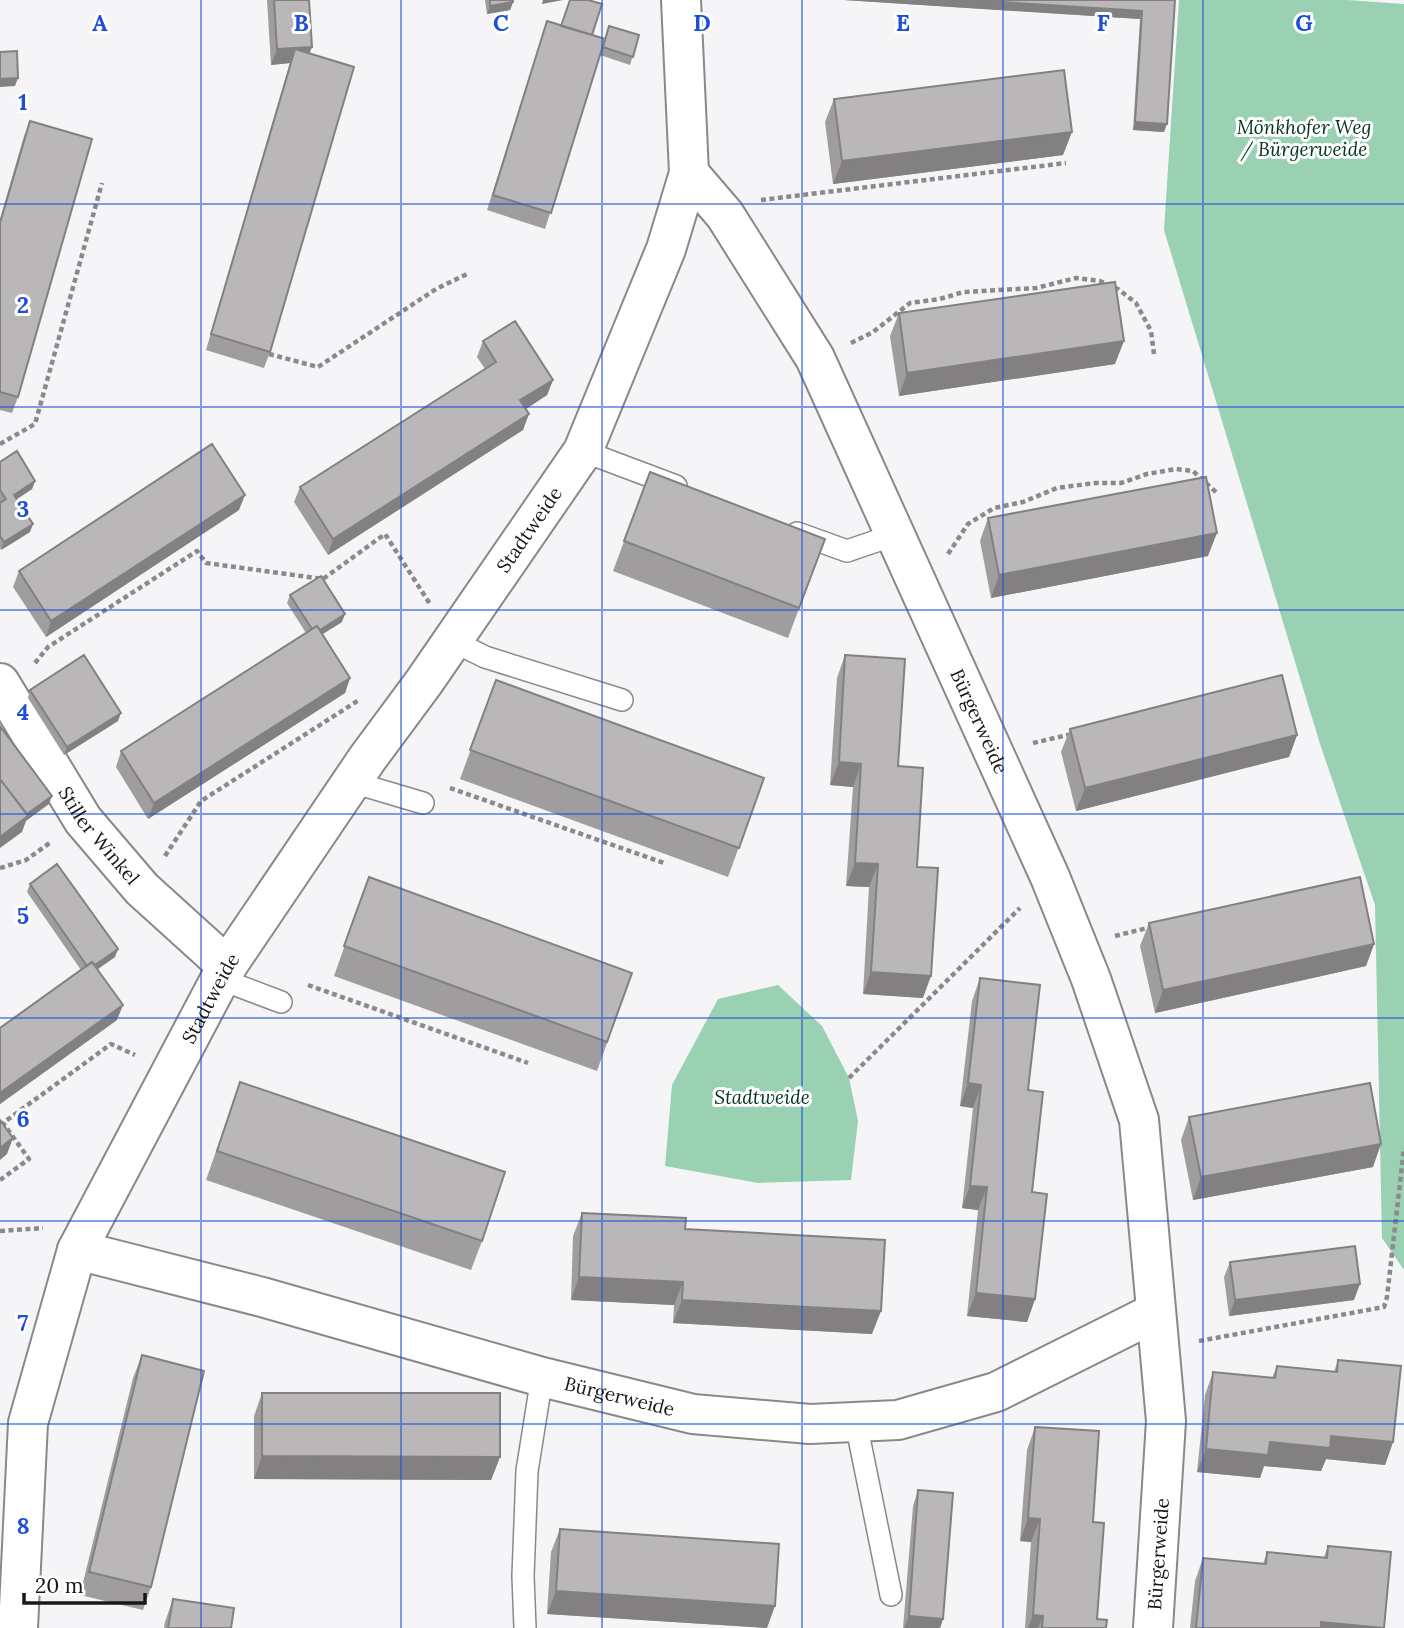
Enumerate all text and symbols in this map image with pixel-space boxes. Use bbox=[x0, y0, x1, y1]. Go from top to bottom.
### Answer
text: A bbox=[92, 8, 108, 37]
text: B bbox=[293, 8, 309, 37]
text: C bbox=[493, 8, 509, 37]
text: D bbox=[693, 8, 711, 37]
text: E bbox=[896, 8, 910, 37]
text: F bbox=[1096, 8, 1110, 37]
text: G bbox=[1295, 8, 1313, 37]
text: 1 bbox=[18, 87, 28, 116]
park label: Mönkhofer Weg / Bürgerweide bbox=[1237, 115, 1371, 162]
text: 2 bbox=[17, 290, 29, 319]
street label: Stadtweide bbox=[491, 482, 567, 577]
text: 3 bbox=[17, 494, 29, 523]
street label: Bürgerweide bbox=[945, 665, 1014, 777]
text: 4 bbox=[17, 697, 29, 726]
street label: Stiller Winkel bbox=[53, 782, 145, 889]
text: 5 bbox=[17, 901, 29, 930]
street label: Stadtweide bbox=[176, 948, 244, 1047]
park label: Stadtweide bbox=[714, 1085, 810, 1109]
text: 6 bbox=[16, 1104, 30, 1133]
text: 7 bbox=[18, 1308, 29, 1337]
street label: Bürgerweide bbox=[562, 1371, 677, 1421]
street label: Bürgerweide bbox=[1142, 1497, 1174, 1611]
text: 8 bbox=[16, 1511, 30, 1540]
scale bar bbox=[24, 1562, 145, 1606]
text: 20 m bbox=[35, 1572, 84, 1599]

